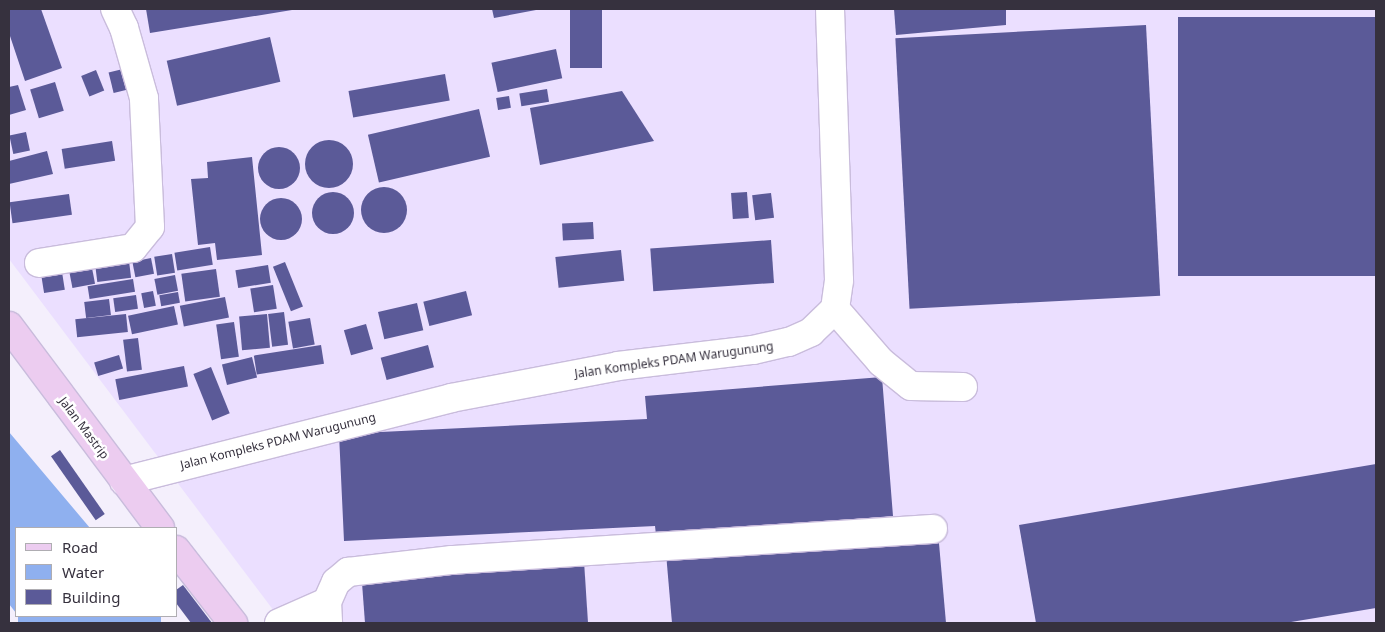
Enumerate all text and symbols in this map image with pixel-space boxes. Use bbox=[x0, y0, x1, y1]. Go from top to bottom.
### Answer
street label: Jalan Kompleks PDAM Warugunung bbox=[574, 339, 774, 381]
street label: Jalan Mastrip bbox=[56, 394, 112, 462]
street label: Jalan Kompleks PDAM Warugunung bbox=[179, 410, 377, 472]
legend bbox=[15, 527, 178, 617]
text: Road bbox=[62, 537, 98, 557]
text: Water bbox=[62, 562, 104, 582]
text: Building bbox=[62, 587, 120, 607]

